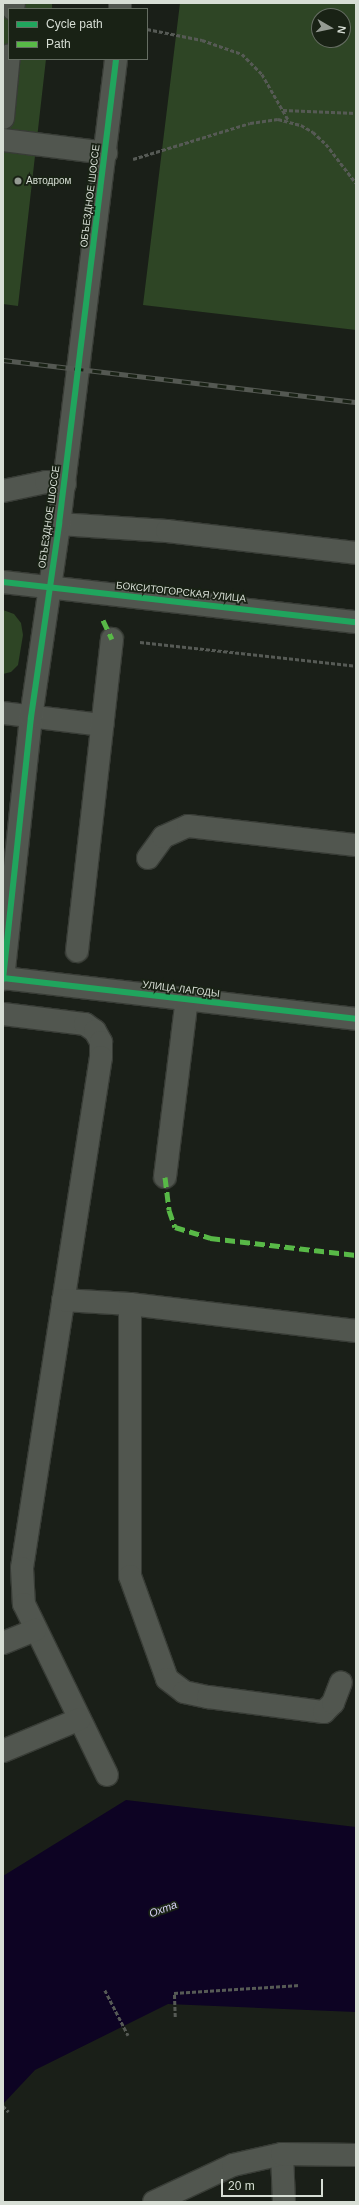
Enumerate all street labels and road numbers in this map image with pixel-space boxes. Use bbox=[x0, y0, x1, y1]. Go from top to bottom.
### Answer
street label: ОБЪЕЗДНОЕ ШОССЕ bbox=[78, 144, 102, 248]
street label: ОБЪЕЗДНОЕ ШОССЕ bbox=[36, 465, 62, 569]
street label: БОКСИТОГОРСКАЯ УЛИЦА bbox=[115, 579, 247, 605]
street label: УЛИЦА ЛАГОДЫ bbox=[142, 978, 220, 1000]

